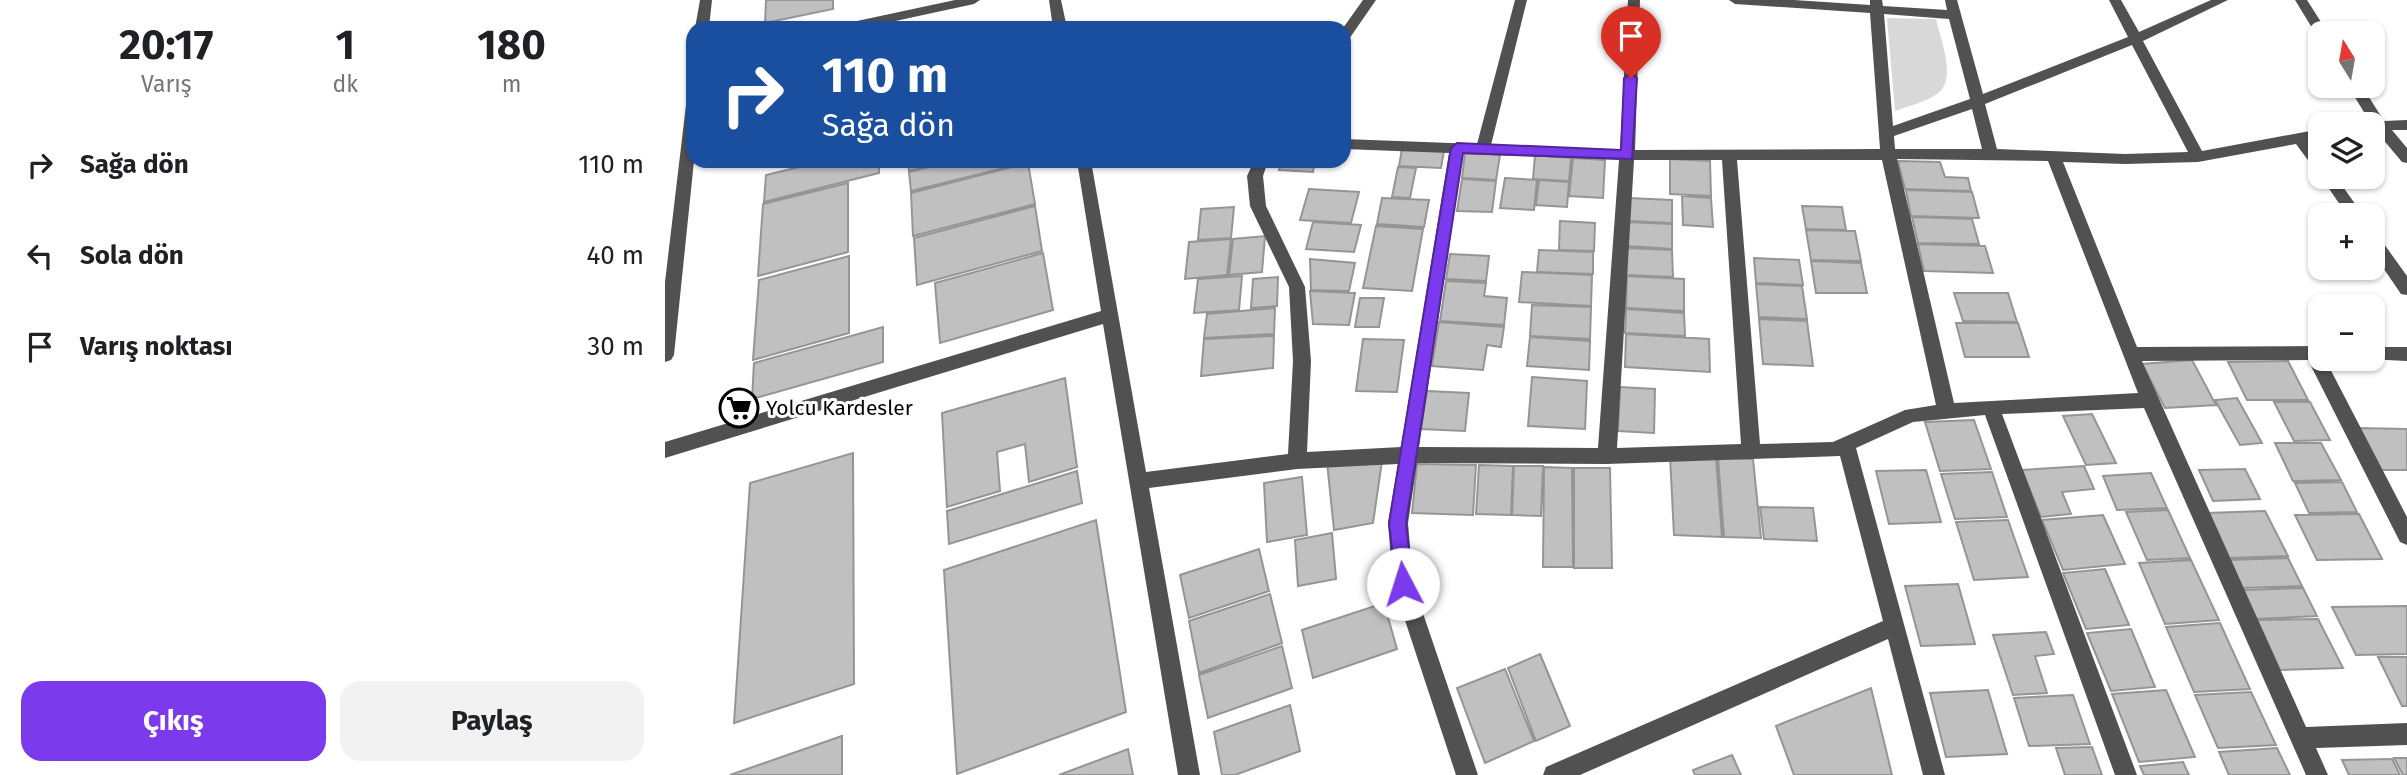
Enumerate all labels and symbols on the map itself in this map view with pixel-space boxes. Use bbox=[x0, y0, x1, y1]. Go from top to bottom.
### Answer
pin bbox=[1601, 6, 1661, 78]
north arrow bbox=[2308, 21, 2385, 98]
supermarket icon: Yolcu Kardesler bbox=[718, 387, 760, 429]
place label: Yolcu Kardesler bbox=[766, 395, 913, 421]
position arrow bbox=[1366, 547, 1440, 621]

